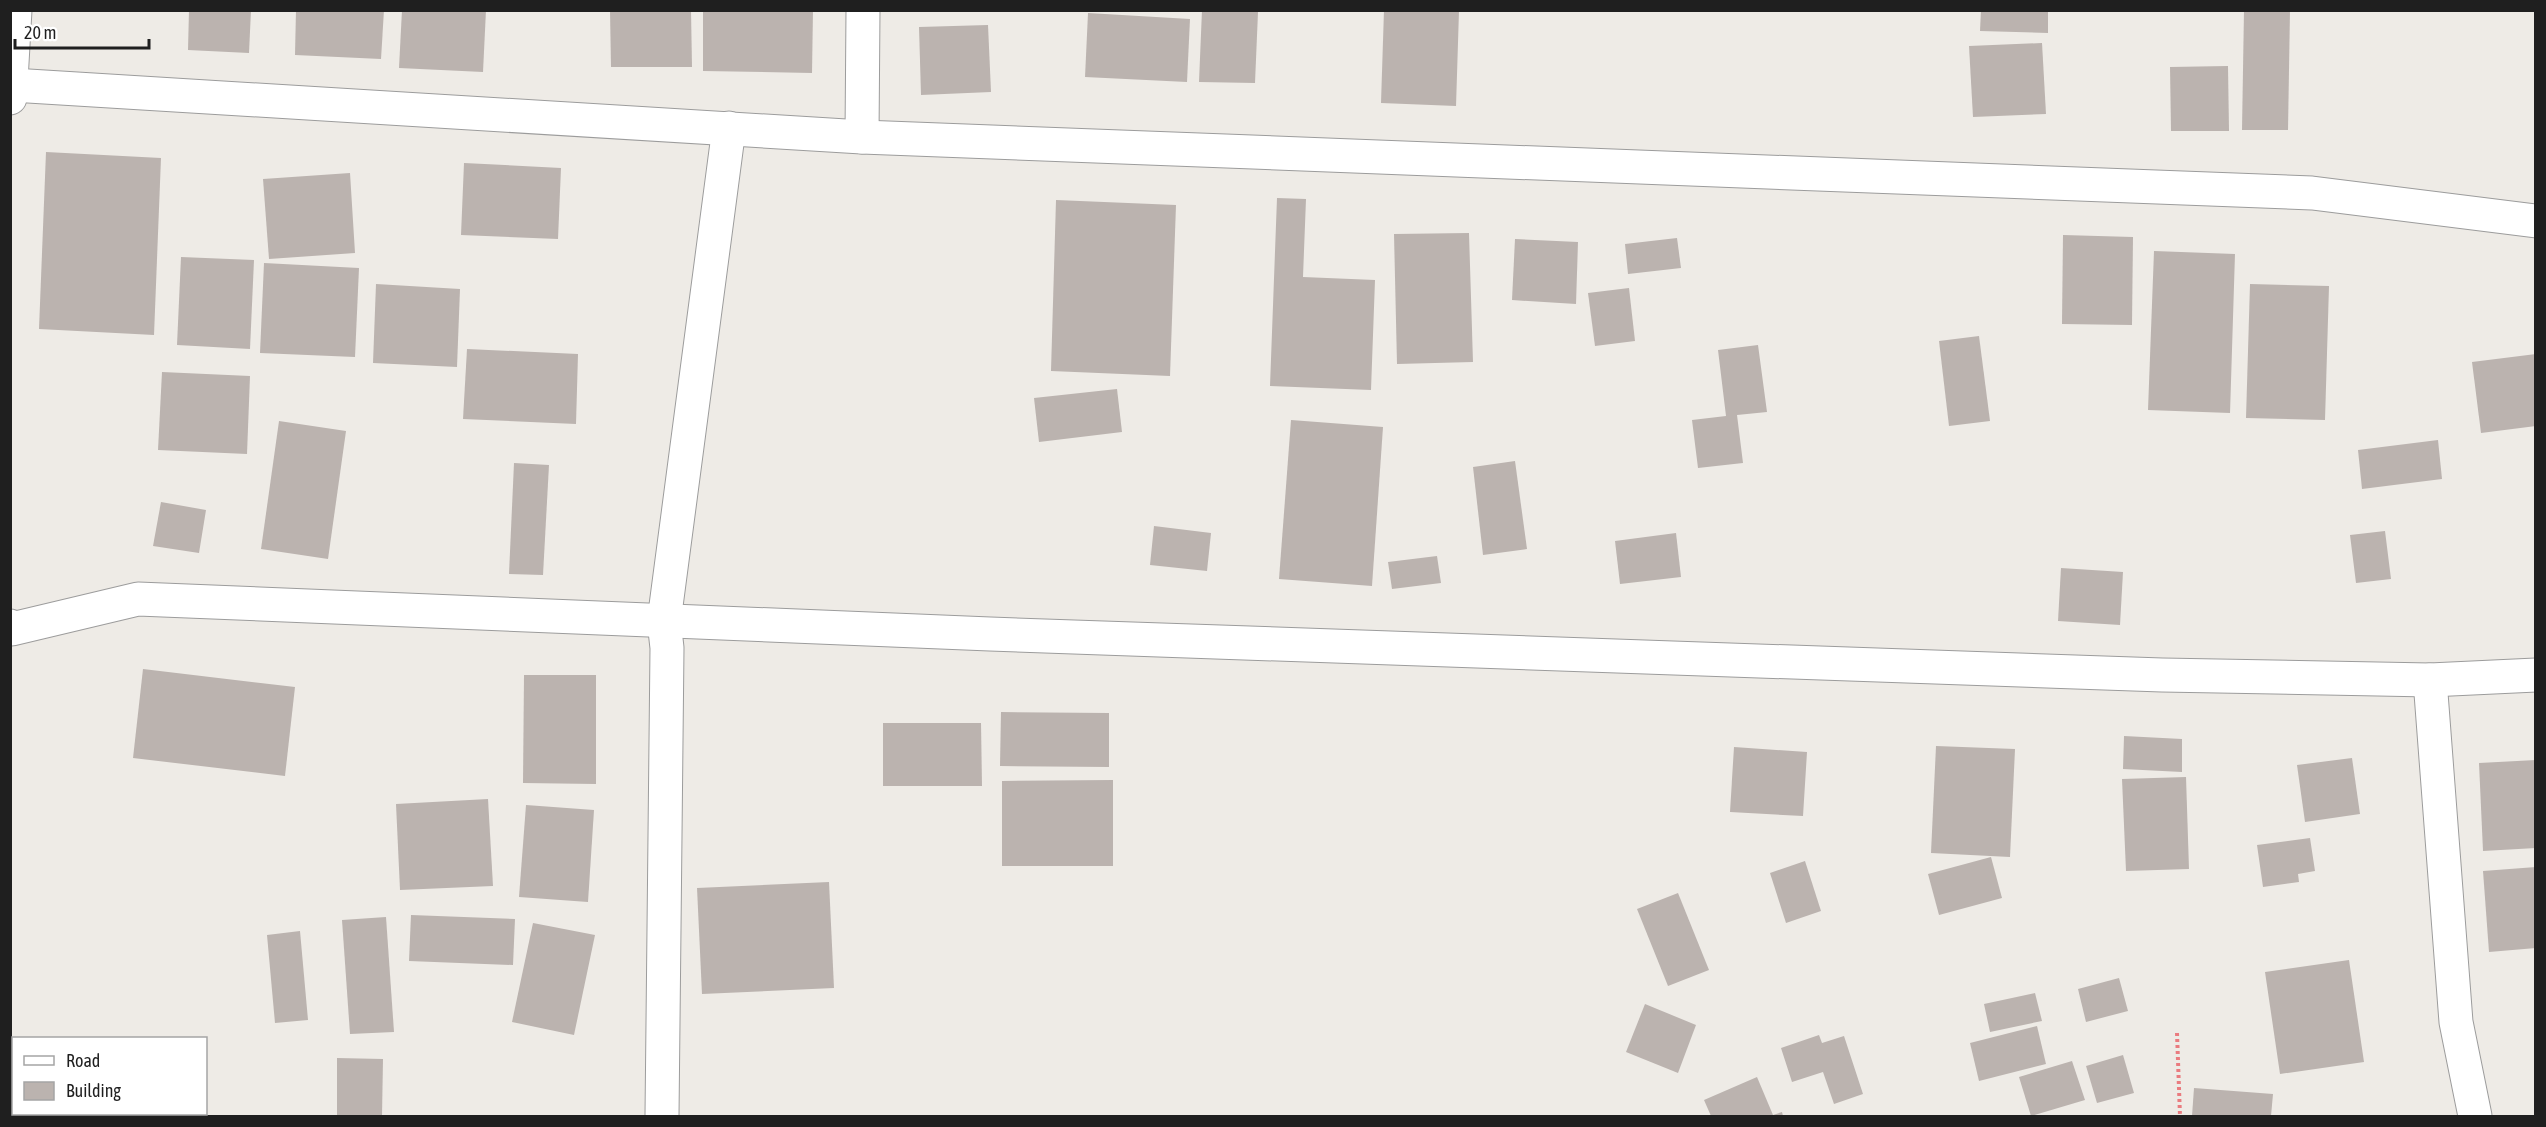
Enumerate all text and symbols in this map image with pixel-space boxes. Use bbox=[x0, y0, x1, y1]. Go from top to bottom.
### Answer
scale bar bbox=[15, 12, 148, 50]
text: 20 m bbox=[24, 22, 56, 43]
legend bbox=[12, 1037, 207, 1115]
text: Road bbox=[66, 1050, 100, 1071]
text: Building bbox=[66, 1080, 121, 1101]

